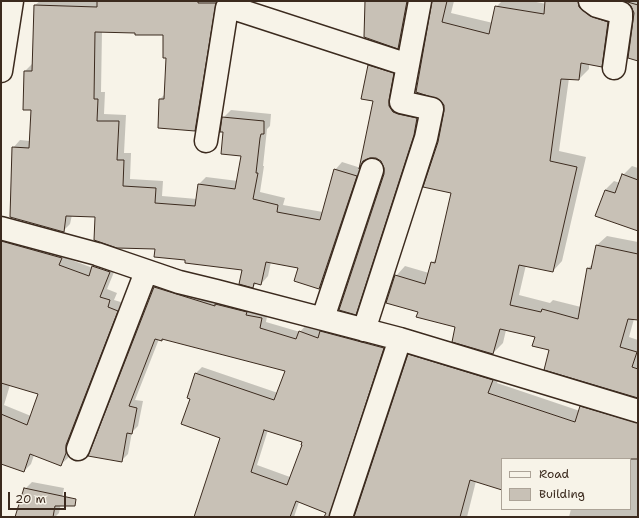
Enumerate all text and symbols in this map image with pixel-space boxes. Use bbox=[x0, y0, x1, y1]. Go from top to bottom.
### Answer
legend bbox=[501, 458, 631, 510]
text: Road bbox=[539, 466, 569, 482]
scale bar bbox=[10, 484, 68, 510]
text: Building bbox=[539, 486, 585, 502]
text: 20 m bbox=[15, 491, 46, 507]

